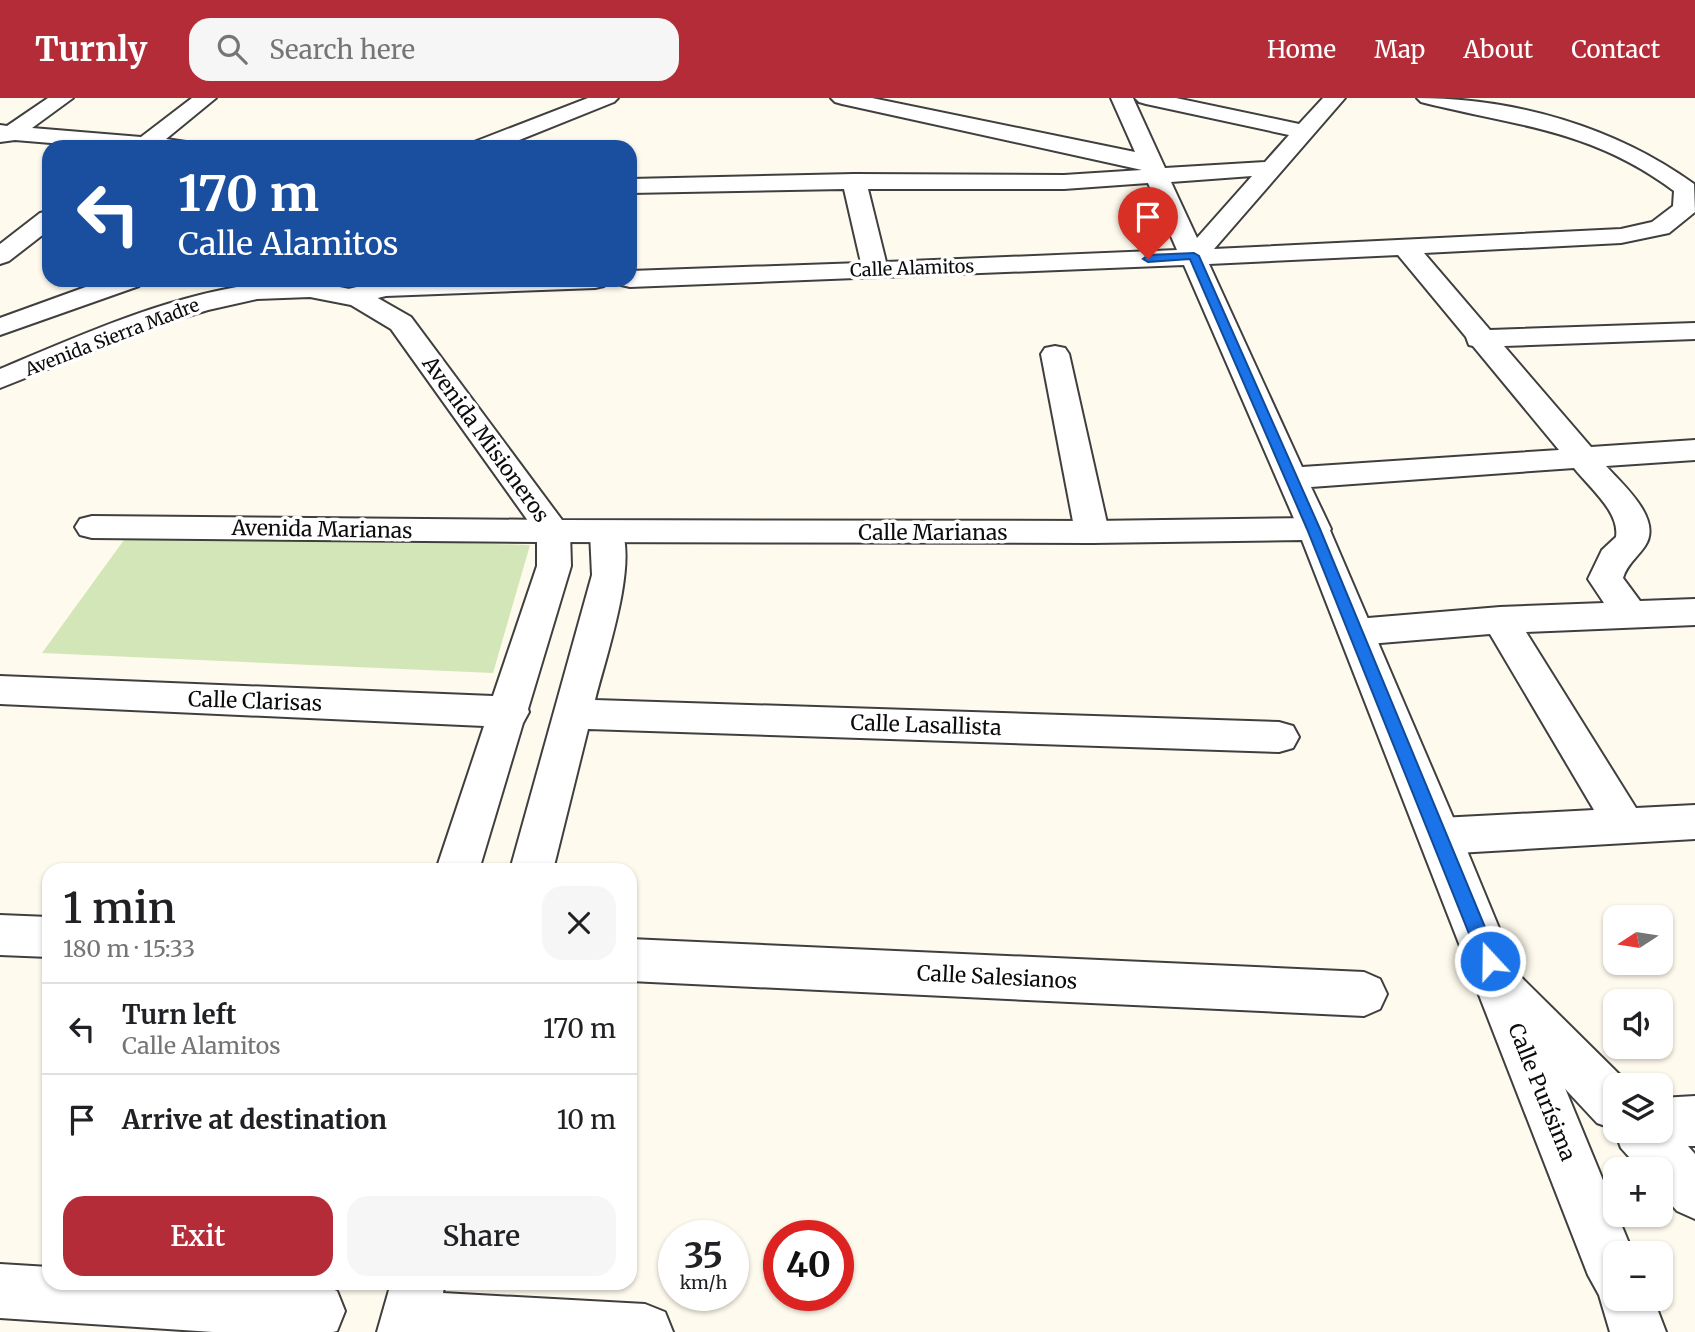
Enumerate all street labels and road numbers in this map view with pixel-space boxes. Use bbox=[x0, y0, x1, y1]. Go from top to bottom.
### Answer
street label: Calle Alamitos bbox=[850, 254, 975, 282]
street label: Avenida Sierra Madre bbox=[21, 293, 202, 381]
street label: Avenida Misioneros bbox=[416, 350, 555, 527]
street label: Avenida Marianas bbox=[230, 514, 413, 544]
street label: Calle Marianas bbox=[858, 519, 1008, 546]
street label: Calle Clarisas bbox=[187, 685, 323, 717]
street label: Calle Lasallista bbox=[850, 709, 1002, 741]
street label: Calle Salesianos bbox=[916, 959, 1078, 995]
street label: Calle Purísima bbox=[1502, 1019, 1582, 1165]

